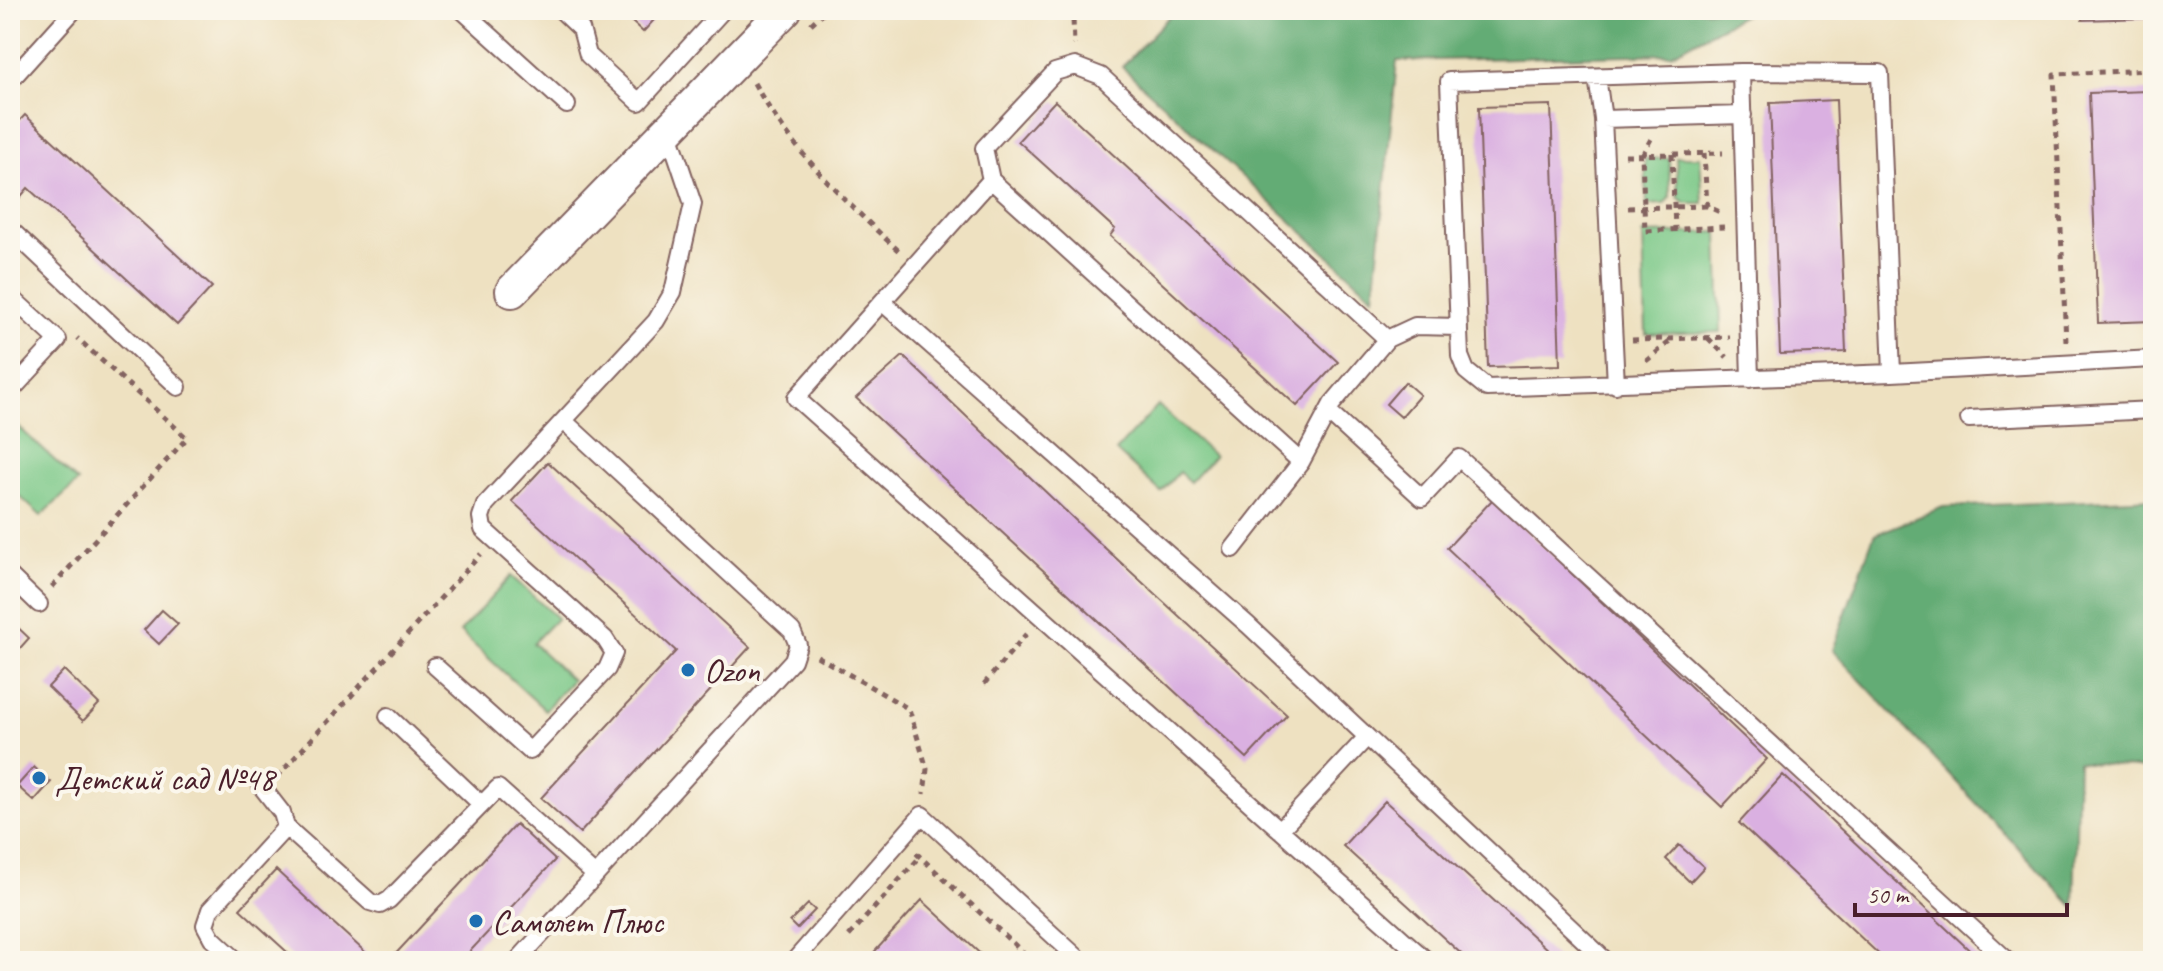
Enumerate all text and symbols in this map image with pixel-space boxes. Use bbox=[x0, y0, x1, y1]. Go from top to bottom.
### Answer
place label: Ozon bbox=[704, 649, 761, 692]
marker: Ozon bbox=[679, 661, 697, 679]
place label: Детский сад №48 bbox=[55, 757, 278, 800]
marker: Детский сад №48 bbox=[30, 769, 48, 787]
scale bar bbox=[1855, 867, 2067, 917]
text: 50 m bbox=[1867, 880, 1910, 910]
place label: Самолет Плюс bbox=[492, 900, 665, 943]
marker: Самолет Плюс bbox=[467, 912, 485, 930]

